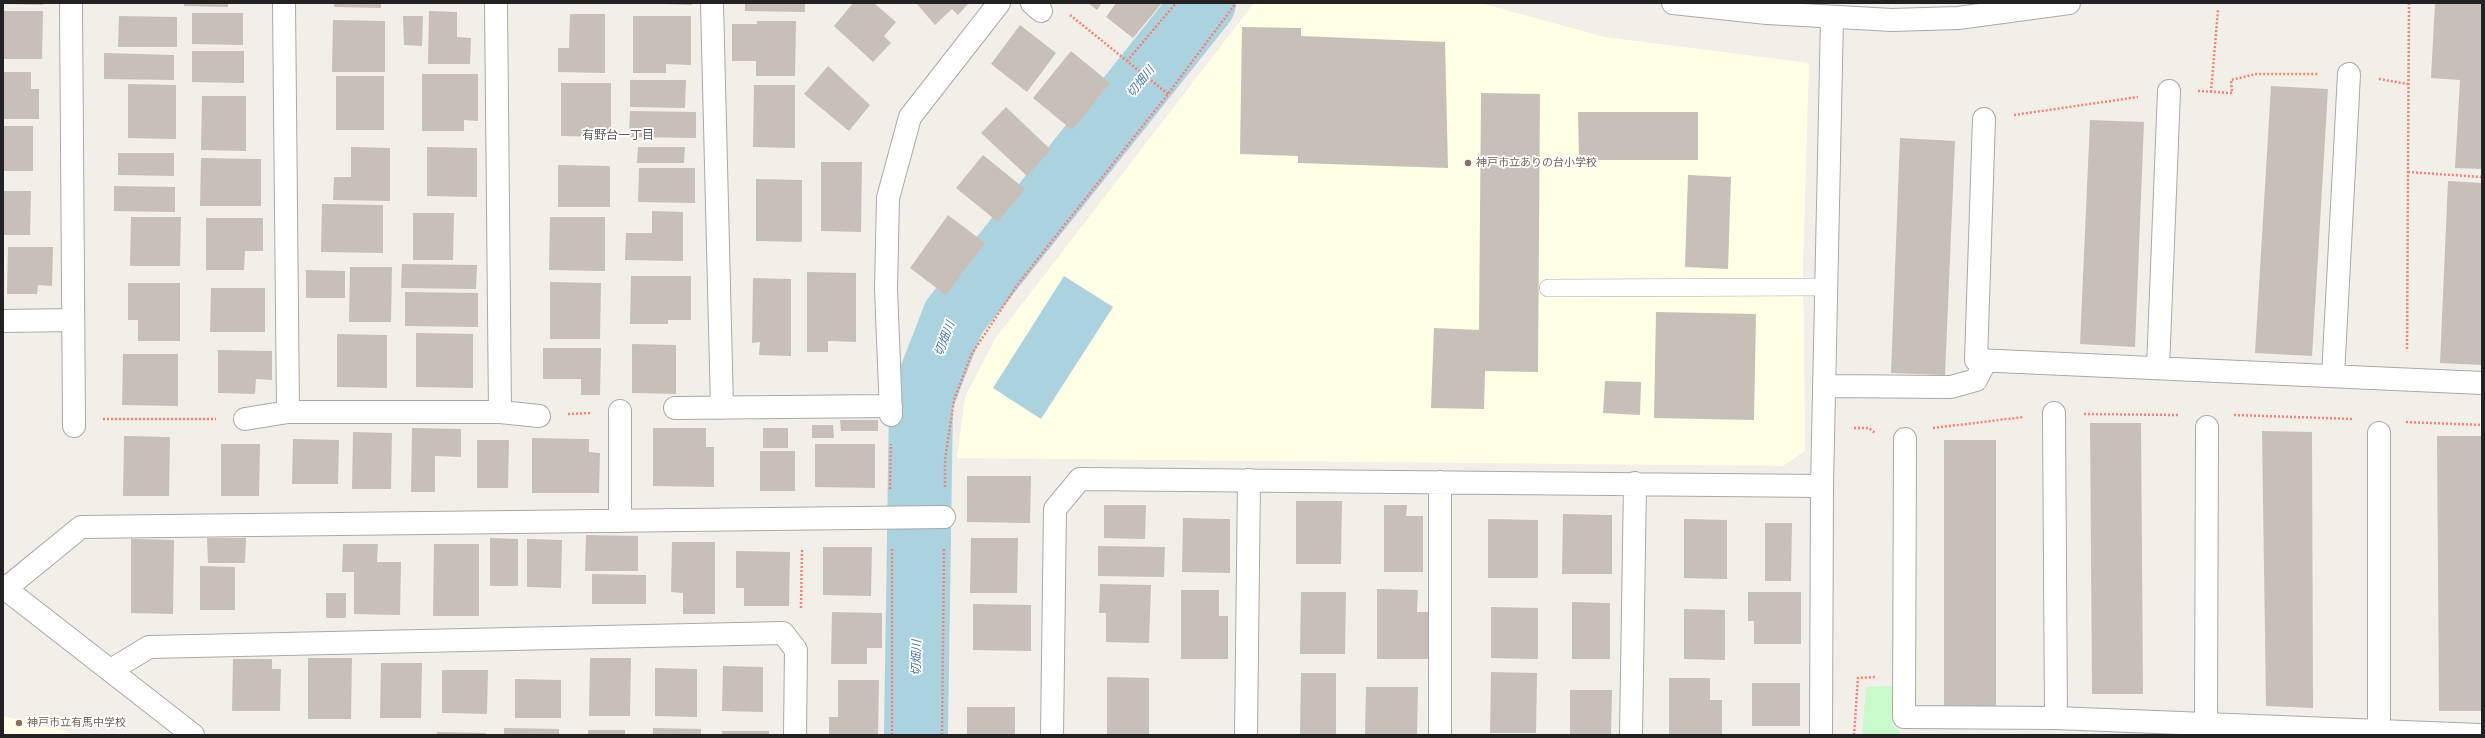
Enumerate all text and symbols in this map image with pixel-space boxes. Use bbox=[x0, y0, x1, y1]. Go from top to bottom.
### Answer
water label: 切畑川 bbox=[1124, 63, 1158, 101]
district label: 有野台一丁目 bbox=[582, 129, 654, 143]
place label: 神戸市立ありの台小学校 bbox=[1476, 156, 1597, 170]
marker: 神戸市立ありの台小学校 bbox=[1463, 158, 1473, 168]
water label: 切畑川 bbox=[932, 320, 958, 358]
water label: 切畑川 bbox=[909, 640, 925, 676]
place label: 神戸市立有馬中学校 bbox=[27, 716, 126, 730]
marker: 神戸市立有馬中学校 bbox=[14, 718, 24, 728]

